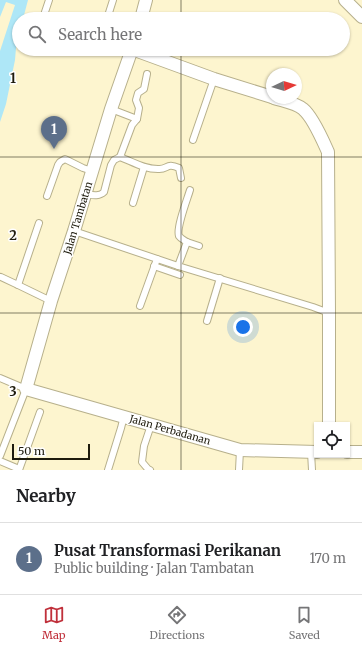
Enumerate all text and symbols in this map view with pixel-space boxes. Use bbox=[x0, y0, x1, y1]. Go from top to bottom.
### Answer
search box bbox=[12, 12, 350, 56]
icon: search bbox=[26, 23, 48, 45]
text: Search here bbox=[58, 25, 142, 44]
north arrow bbox=[266, 68, 302, 104]
text: 1 bbox=[10, 70, 16, 87]
pin: 1 bbox=[41, 116, 67, 149]
street label: Jalan Tambatan bbox=[60, 180, 95, 257]
text: 2 bbox=[9, 227, 17, 244]
your location bbox=[233, 317, 253, 337]
text: 3 bbox=[9, 383, 17, 400]
street label: Jalan Perbadanan bbox=[127, 412, 212, 448]
map controls bbox=[314, 422, 350, 458]
button: locate bbox=[314, 422, 350, 458]
scale bar bbox=[12, 442, 90, 461]
text: 50 m bbox=[18, 444, 45, 458]
text: Nearby bbox=[16, 485, 76, 507]
text: Pusat Transformasi Perikanan bbox=[54, 541, 281, 560]
text: 1 bbox=[26, 550, 32, 567]
text: 170 m bbox=[309, 550, 346, 567]
text: Public building · Jalan Tambatan bbox=[54, 560, 254, 577]
tab: Map bbox=[42, 604, 66, 642]
tab: Directions bbox=[150, 604, 205, 642]
tab: Saved bbox=[289, 604, 320, 642]

